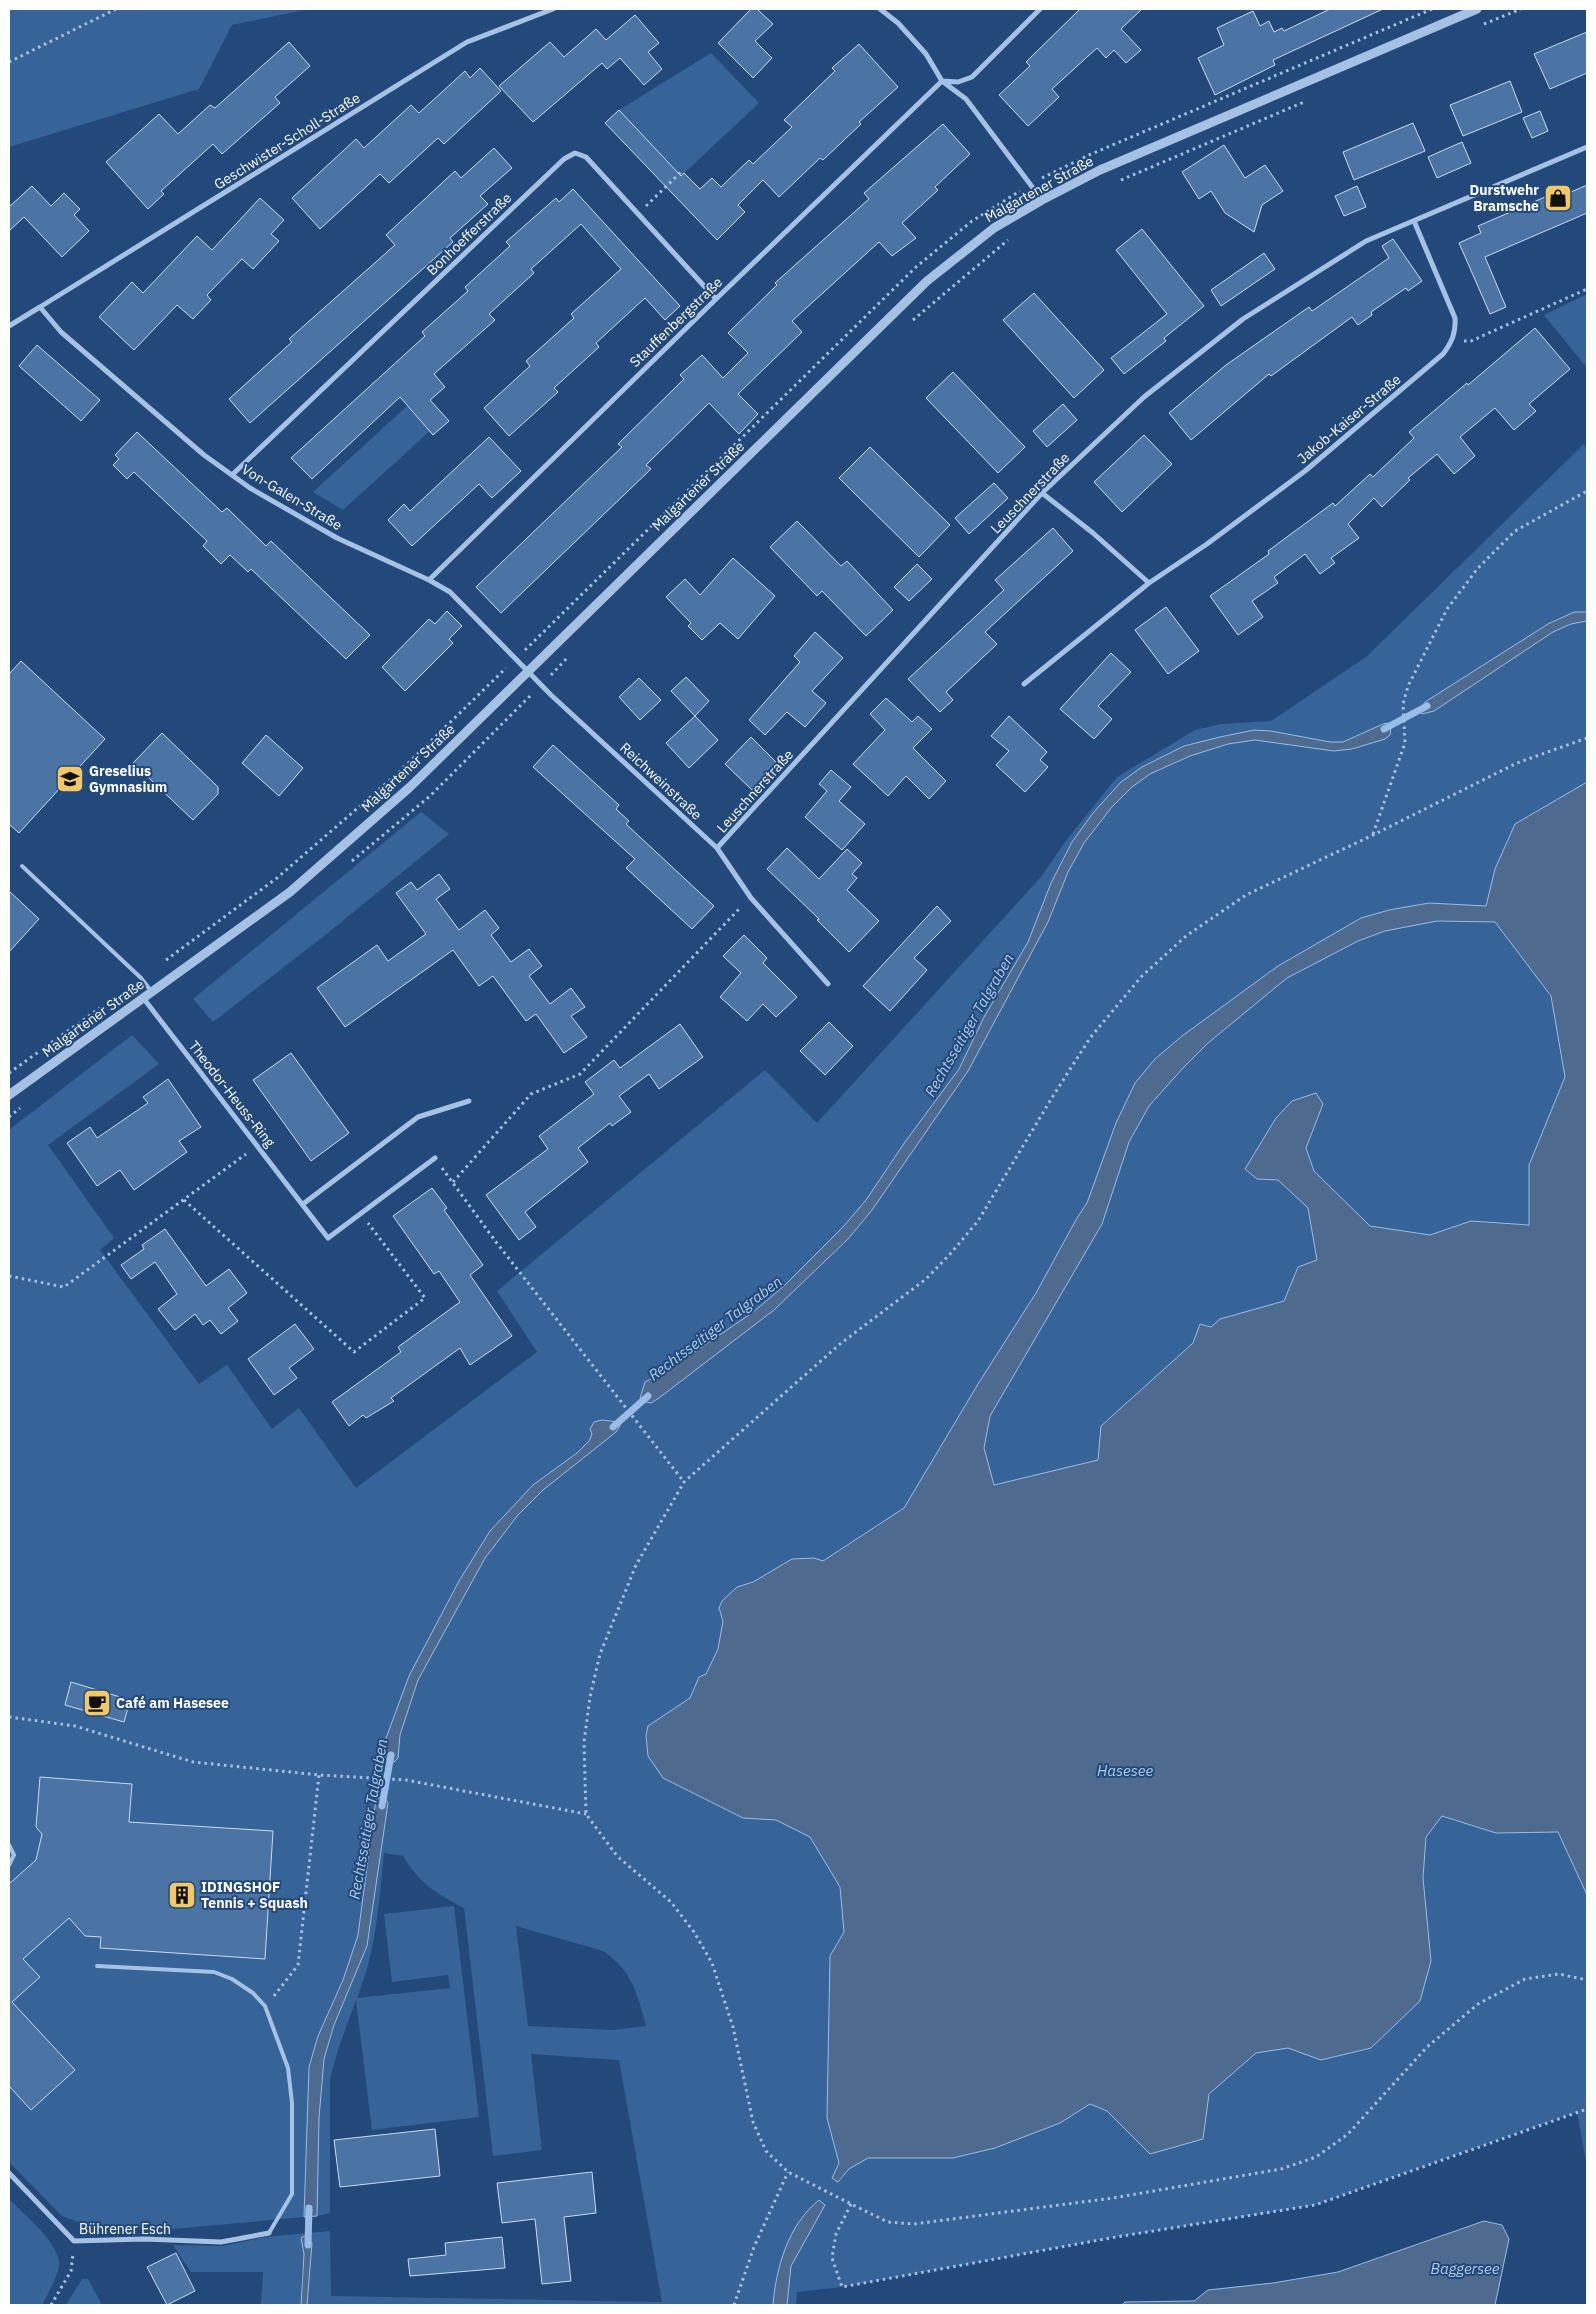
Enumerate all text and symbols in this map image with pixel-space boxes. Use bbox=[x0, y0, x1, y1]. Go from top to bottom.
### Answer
street label: Geschwister-Scholl-Straße bbox=[211, 88, 364, 193]
street label: Malgartener Straße bbox=[981, 152, 1097, 226]
place label: Durstwehr Bramsche bbox=[1469, 181, 1539, 215]
shop icon: Durstwehr Bramsche bbox=[1543, 183, 1573, 213]
street label: Bonhoefferstraße bbox=[423, 189, 515, 279]
street label: Stauffenbergstraße bbox=[626, 273, 726, 371]
street label: Jakob-Kaiser-Straße bbox=[1293, 370, 1405, 468]
street label: Malgartener Straße bbox=[648, 437, 748, 535]
street label: Leuschnerstraße bbox=[987, 448, 1073, 537]
street label: Von-Galen-Straße bbox=[239, 460, 346, 534]
street label: Malgartener Straße bbox=[357, 720, 459, 816]
street label: Reichweinstraße bbox=[616, 738, 706, 824]
street label: Leuschnerstraße bbox=[713, 745, 797, 836]
place label: Greselius Gymnasium bbox=[89, 762, 167, 796]
school or university icon: Greselius Gymnasium bbox=[55, 764, 85, 794]
water label: Rechtsseitiger Talgraben bbox=[920, 950, 1018, 1100]
street label: Malgartener Straße bbox=[39, 975, 148, 1061]
street label: Theodor-Heuss-Ring bbox=[185, 1037, 280, 1151]
water label: Rechtsseitiger Talgraben bbox=[644, 1272, 786, 1384]
cafe icon: Café am Hasesee bbox=[82, 1688, 112, 1718]
place label: Café am Hasesee bbox=[116, 1694, 229, 1712]
water label: Rechtsseitiger Talgraben bbox=[345, 1737, 391, 1901]
water label: Hasesee bbox=[1097, 1761, 1153, 1780]
place label: IDINGSHOF Tennis + Squash bbox=[201, 1878, 308, 1912]
building icon: IDINGSHOF Tennis + Squash bbox=[167, 1880, 197, 1910]
street label: Bührener Esch bbox=[79, 2220, 171, 2238]
water label: Baggersee bbox=[1431, 2259, 1500, 2278]

